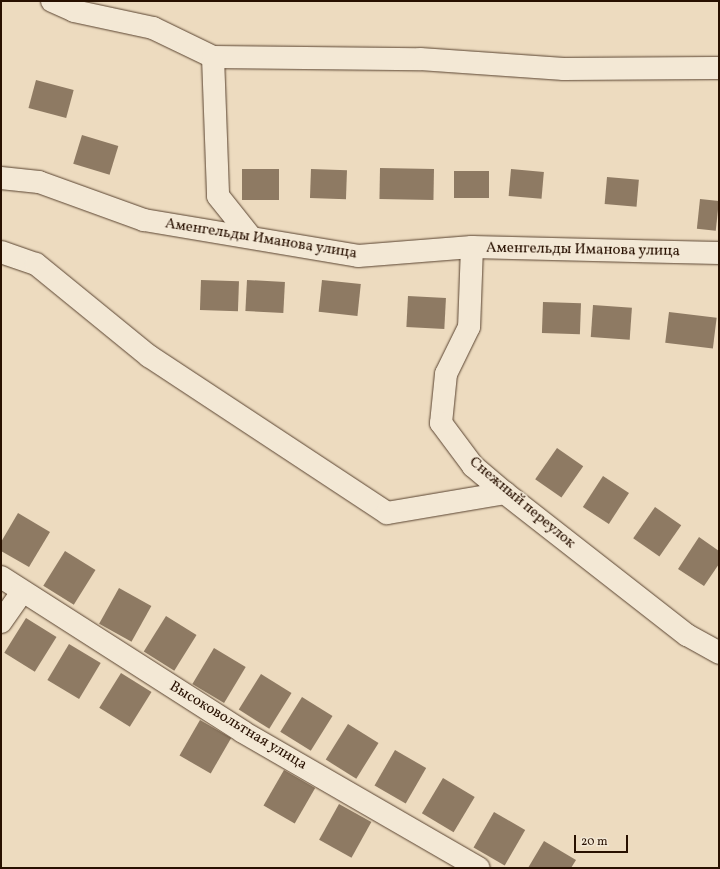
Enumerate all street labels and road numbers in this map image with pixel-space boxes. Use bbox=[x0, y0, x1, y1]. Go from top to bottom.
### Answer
street label: Аменгельды Иманова улица bbox=[164, 215, 358, 263]
street label: Аменгельды Иманова улица bbox=[486, 239, 680, 261]
street label: Снежный переулок bbox=[465, 453, 579, 553]
street label: Высоковольтная улица bbox=[166, 678, 310, 774]

